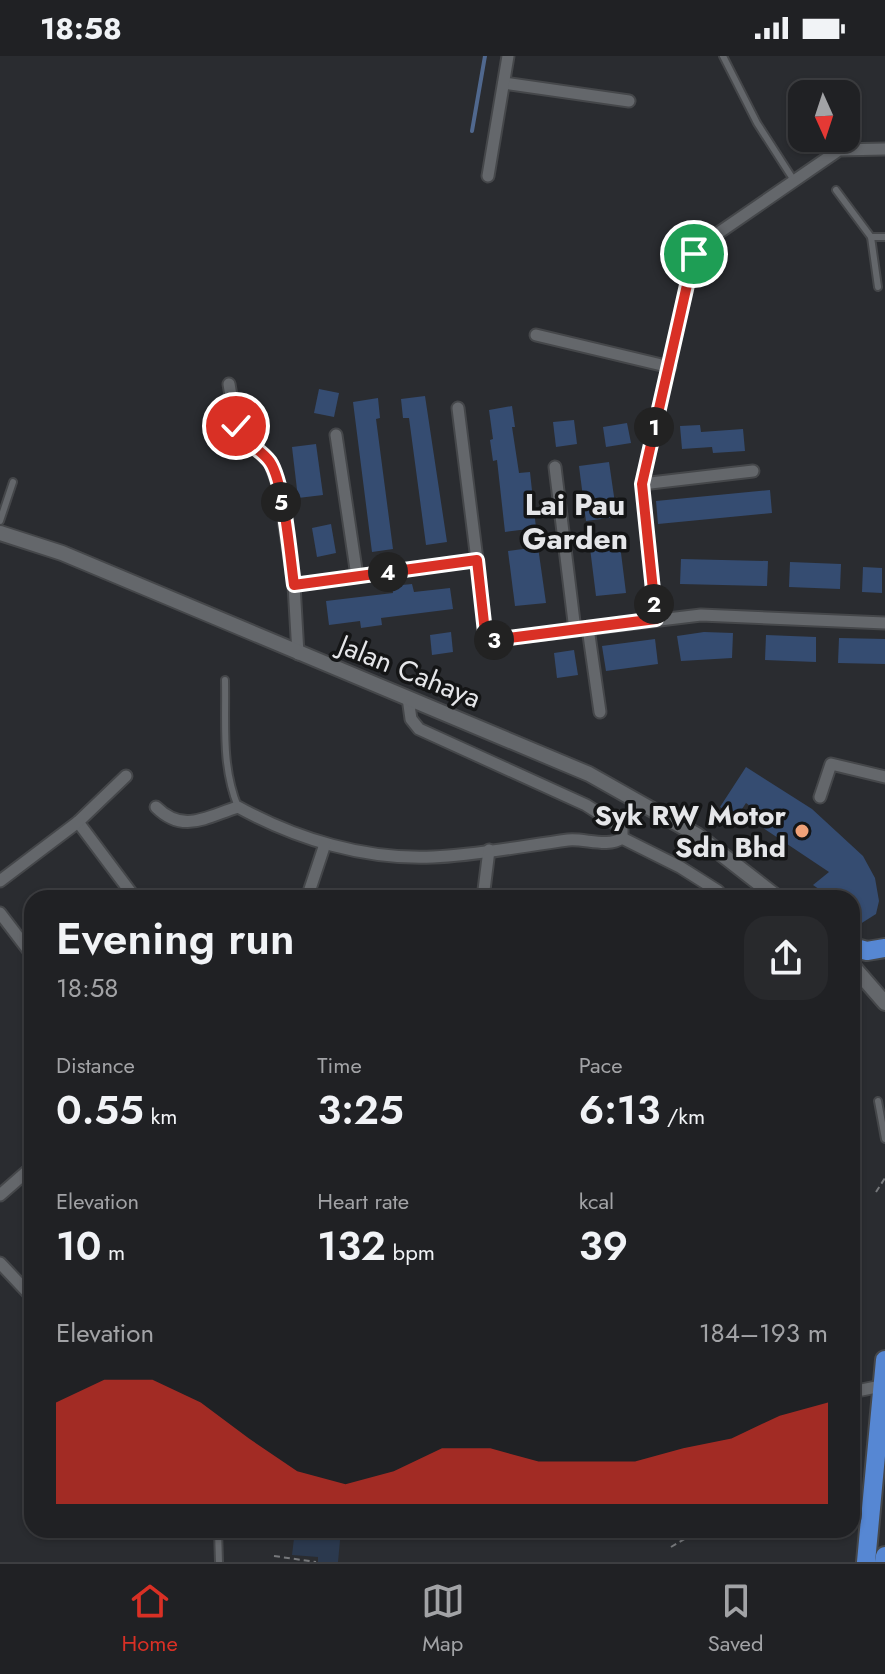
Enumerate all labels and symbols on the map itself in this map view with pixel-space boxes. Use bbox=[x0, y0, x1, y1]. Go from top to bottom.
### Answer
north arrow bbox=[788, 80, 860, 152]
pin bbox=[660, 220, 728, 288]
pin bbox=[202, 392, 270, 460]
pin: 1 bbox=[634, 407, 674, 447]
pin: 5 bbox=[261, 482, 301, 522]
district label: Lai Pau Garden bbox=[522, 483, 628, 560]
pin: 4 bbox=[368, 552, 408, 592]
pin: 2 bbox=[634, 584, 674, 624]
pin: 3 bbox=[474, 620, 514, 660]
street label: Jalan Cahaya bbox=[329, 623, 487, 719]
place label: Syk RW Motor Sdn Bhd bbox=[595, 795, 786, 868]
marker: Syk RW Motor Sdn Bhd bbox=[793, 822, 811, 840]

